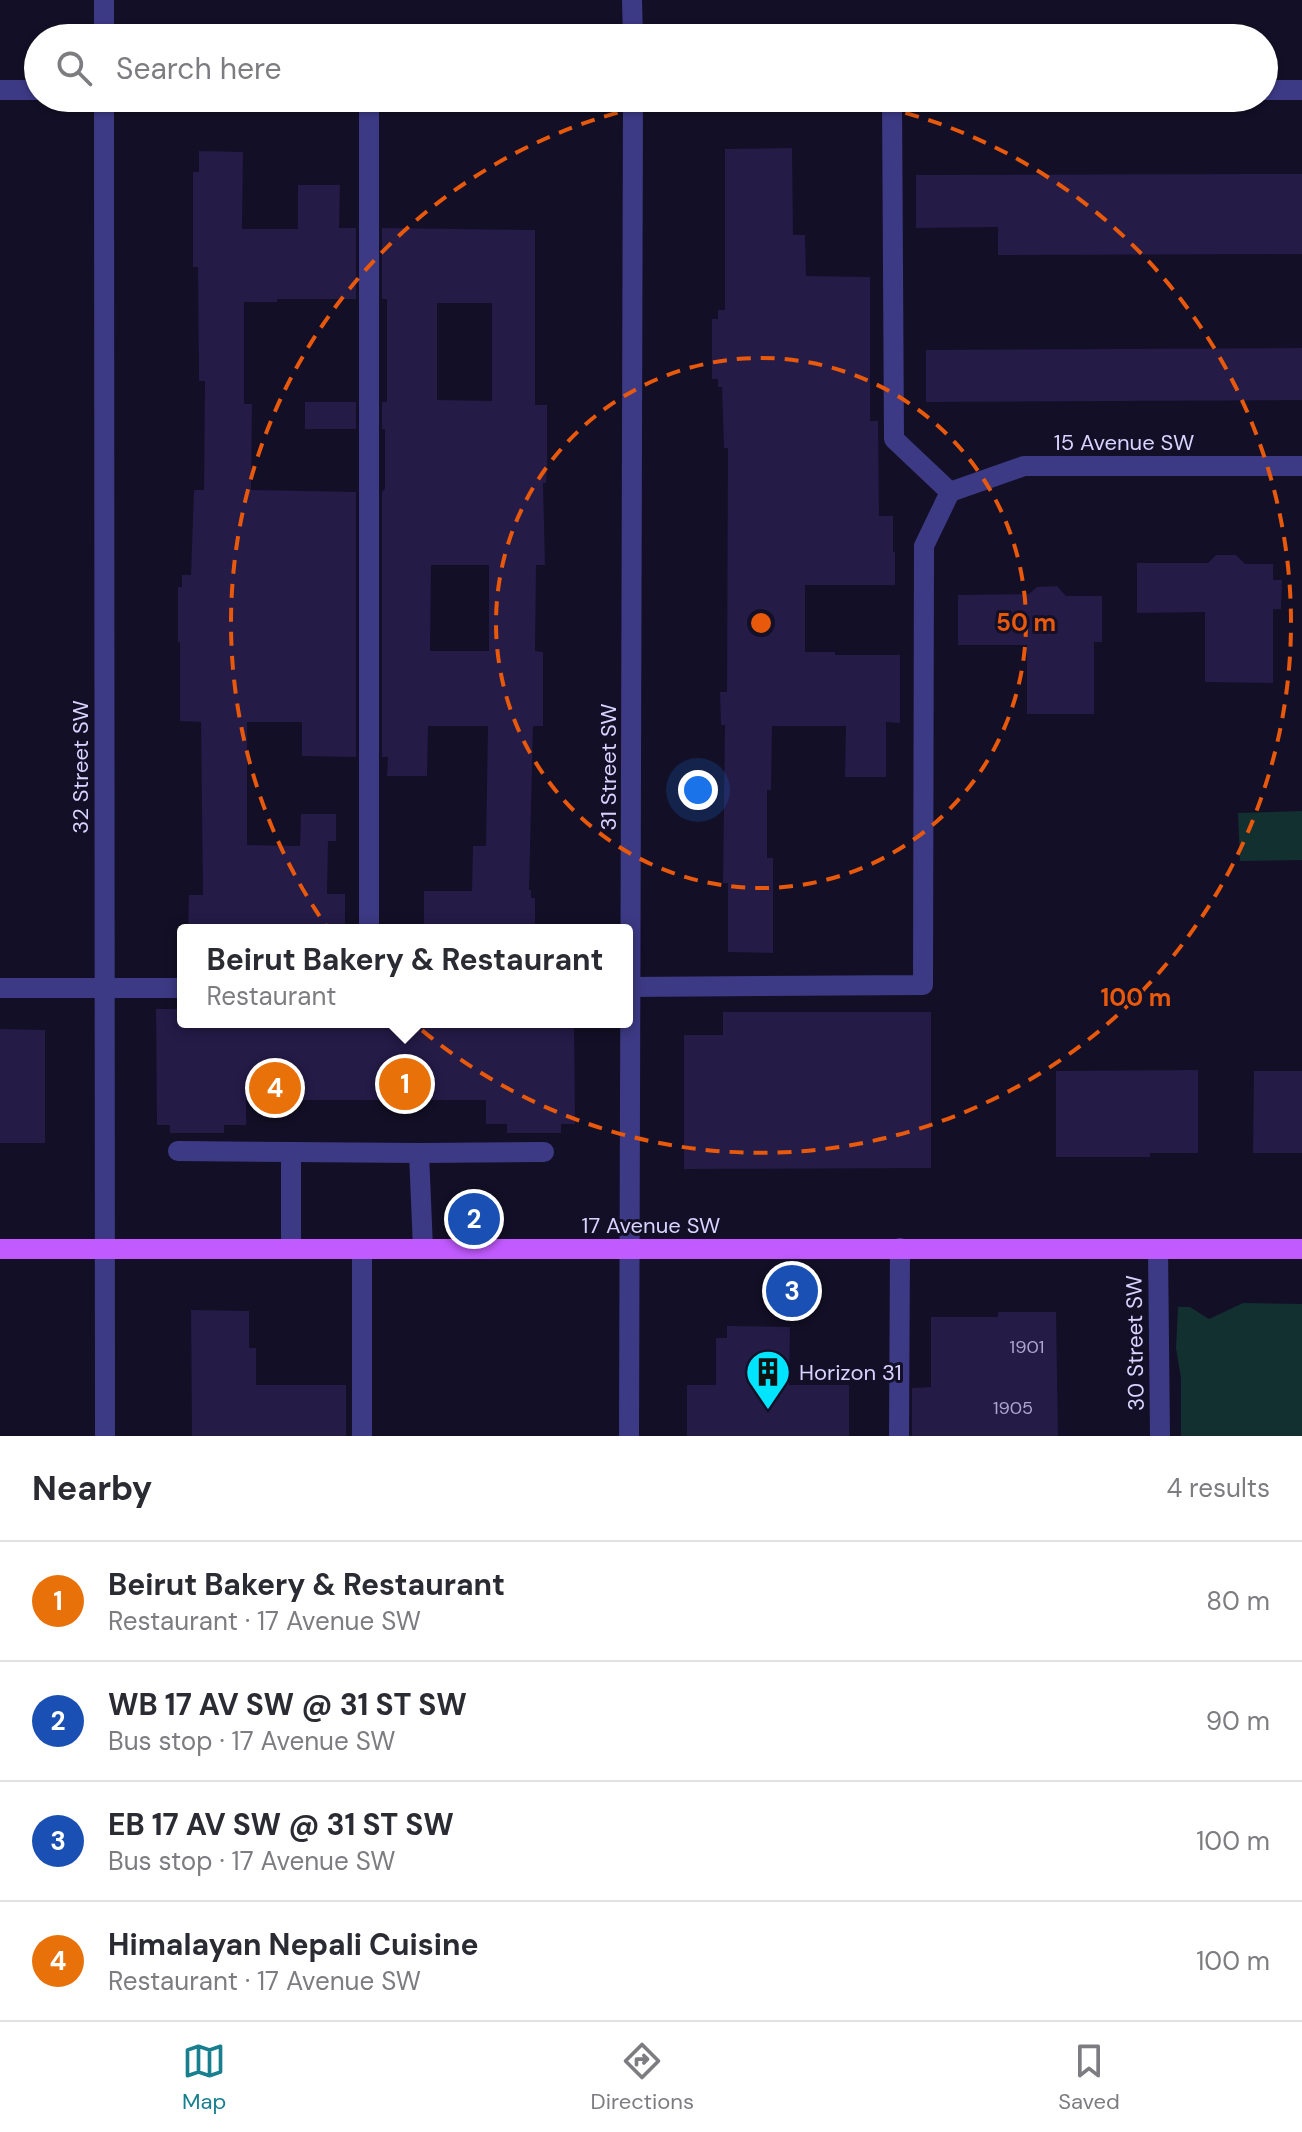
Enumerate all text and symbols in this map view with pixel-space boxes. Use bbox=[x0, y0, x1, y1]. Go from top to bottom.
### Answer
search box bbox=[24, 24, 1278, 112]
icon: search bbox=[52, 46, 96, 90]
text: Search here bbox=[116, 49, 282, 88]
street label: 15 Avenue SW bbox=[1054, 428, 1194, 457]
text: 50 m bbox=[996, 607, 1056, 638]
centre of rings bbox=[747, 609, 775, 637]
street label: 32 Street SW bbox=[66, 700, 95, 834]
street label: 31 Street SW bbox=[594, 703, 623, 831]
your location bbox=[678, 770, 718, 810]
popup bbox=[177, 924, 633, 1028]
text: Beirut Bakery & Restaurant bbox=[207, 940, 604, 979]
text: Restaurant bbox=[207, 979, 337, 1013]
text: 100 m bbox=[1101, 982, 1171, 1013]
pin: 1 bbox=[379, 1054, 431, 1114]
pin: 4 bbox=[249, 1058, 301, 1118]
pin: 2 bbox=[448, 1189, 500, 1249]
street label: 17 Avenue SW bbox=[582, 1211, 720, 1240]
pin: 3 bbox=[766, 1261, 818, 1321]
street label: 30 Street SW bbox=[1119, 1275, 1151, 1411]
house number: 1901 bbox=[1010, 1335, 1044, 1359]
building icon: Horizon 31 bbox=[744, 1348, 792, 1411]
place label: Horizon 31 bbox=[799, 1358, 902, 1387]
house number: 1905 bbox=[993, 1396, 1033, 1420]
text: Nearby bbox=[32, 1466, 152, 1511]
text: 4 results bbox=[1166, 1471, 1270, 1505]
text: Beirut Bakery & Restaurant bbox=[108, 1565, 505, 1604]
text: 1 bbox=[53, 1584, 63, 1618]
text: 80 m bbox=[1206, 1584, 1270, 1618]
text: Restaurant · 17 Avenue SW bbox=[108, 1604, 421, 1638]
text: WB 17 AV SW @ 31 ST SW bbox=[108, 1685, 467, 1724]
text: 2 bbox=[50, 1704, 66, 1738]
text: 90 m bbox=[1206, 1704, 1270, 1738]
text: Bus stop · 17 Avenue SW bbox=[108, 1724, 396, 1758]
text: EB 17 AV SW @ 31 ST SW bbox=[108, 1805, 454, 1844]
text: 3 bbox=[50, 1824, 66, 1858]
text: 100 m bbox=[1196, 1824, 1270, 1858]
text: Bus stop · 17 Avenue SW bbox=[108, 1844, 396, 1878]
text: Himalayan Nepali Cuisine bbox=[108, 1925, 479, 1964]
text: 4 bbox=[50, 1944, 66, 1978]
text: 100 m bbox=[1196, 1944, 1270, 1978]
text: Restaurant · 17 Avenue SW bbox=[108, 1964, 421, 1998]
tab: Map bbox=[182, 2039, 226, 2116]
tab: Directions bbox=[591, 2039, 694, 2116]
tab: Saved bbox=[1058, 2039, 1120, 2116]

